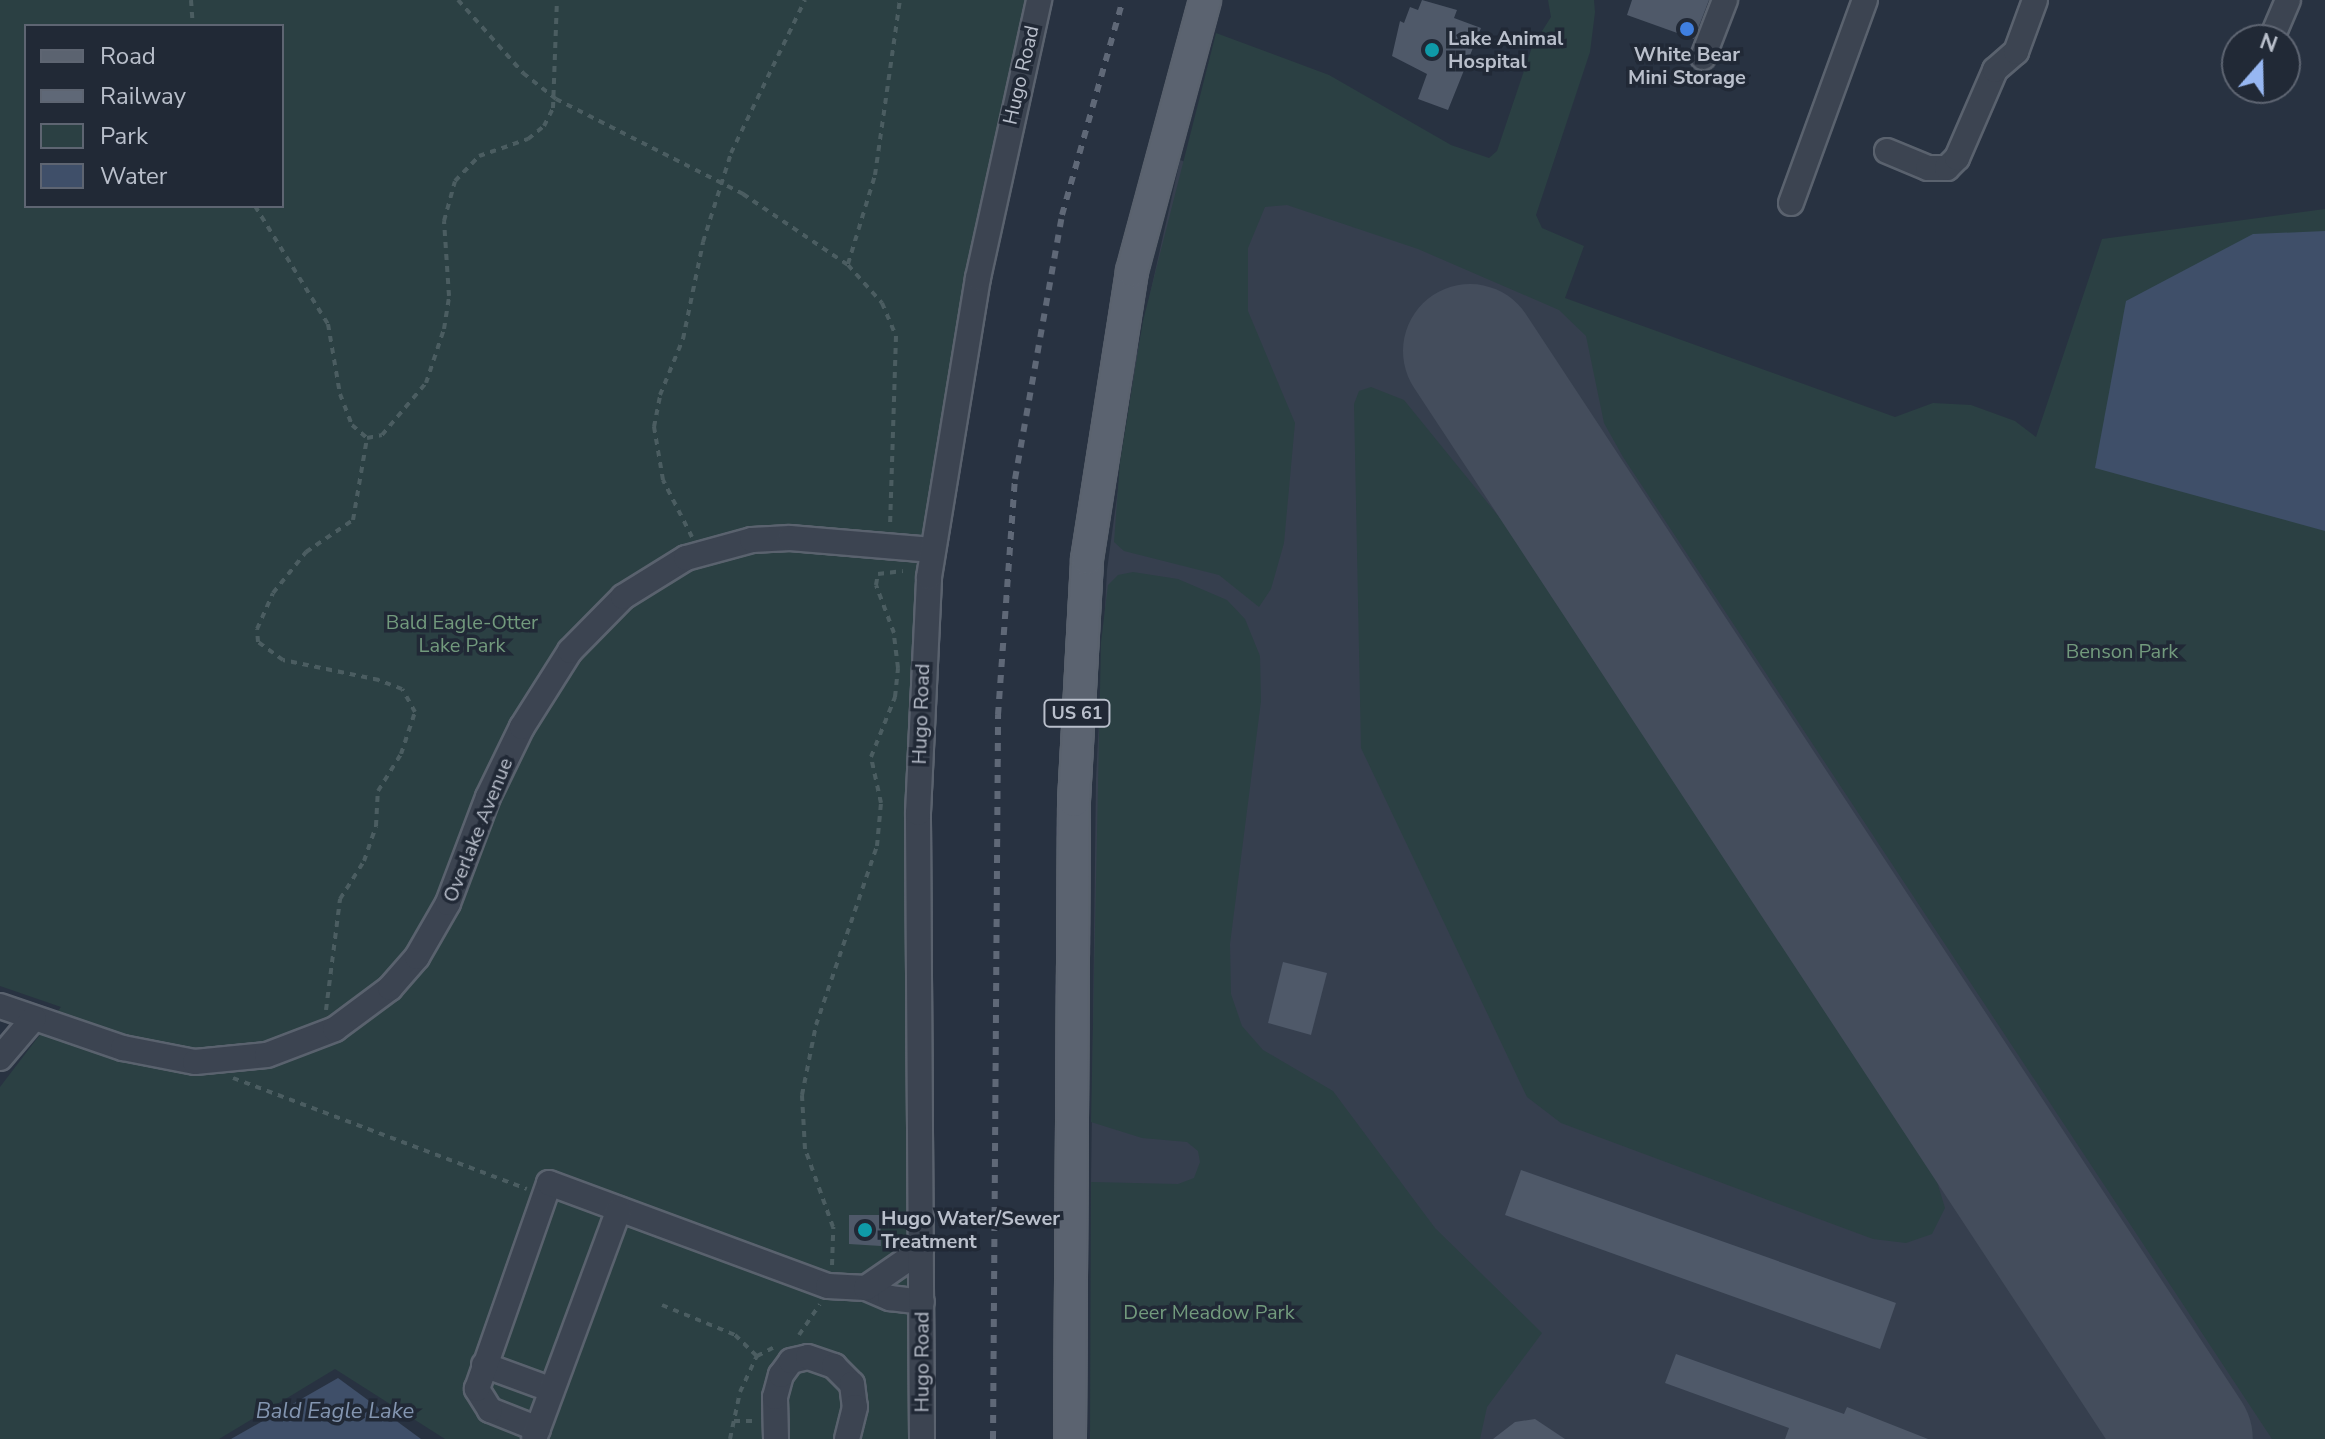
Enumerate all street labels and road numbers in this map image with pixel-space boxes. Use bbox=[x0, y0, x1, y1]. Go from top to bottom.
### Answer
street label: Hugo Road bbox=[998, 23, 1044, 127]
street label: Hugo Road bbox=[907, 663, 935, 765]
road number: US 61 bbox=[1043, 699, 1111, 727]
street label: Overlake Avenue bbox=[438, 754, 518, 906]
street label: Hugo Road bbox=[910, 1312, 934, 1412]

